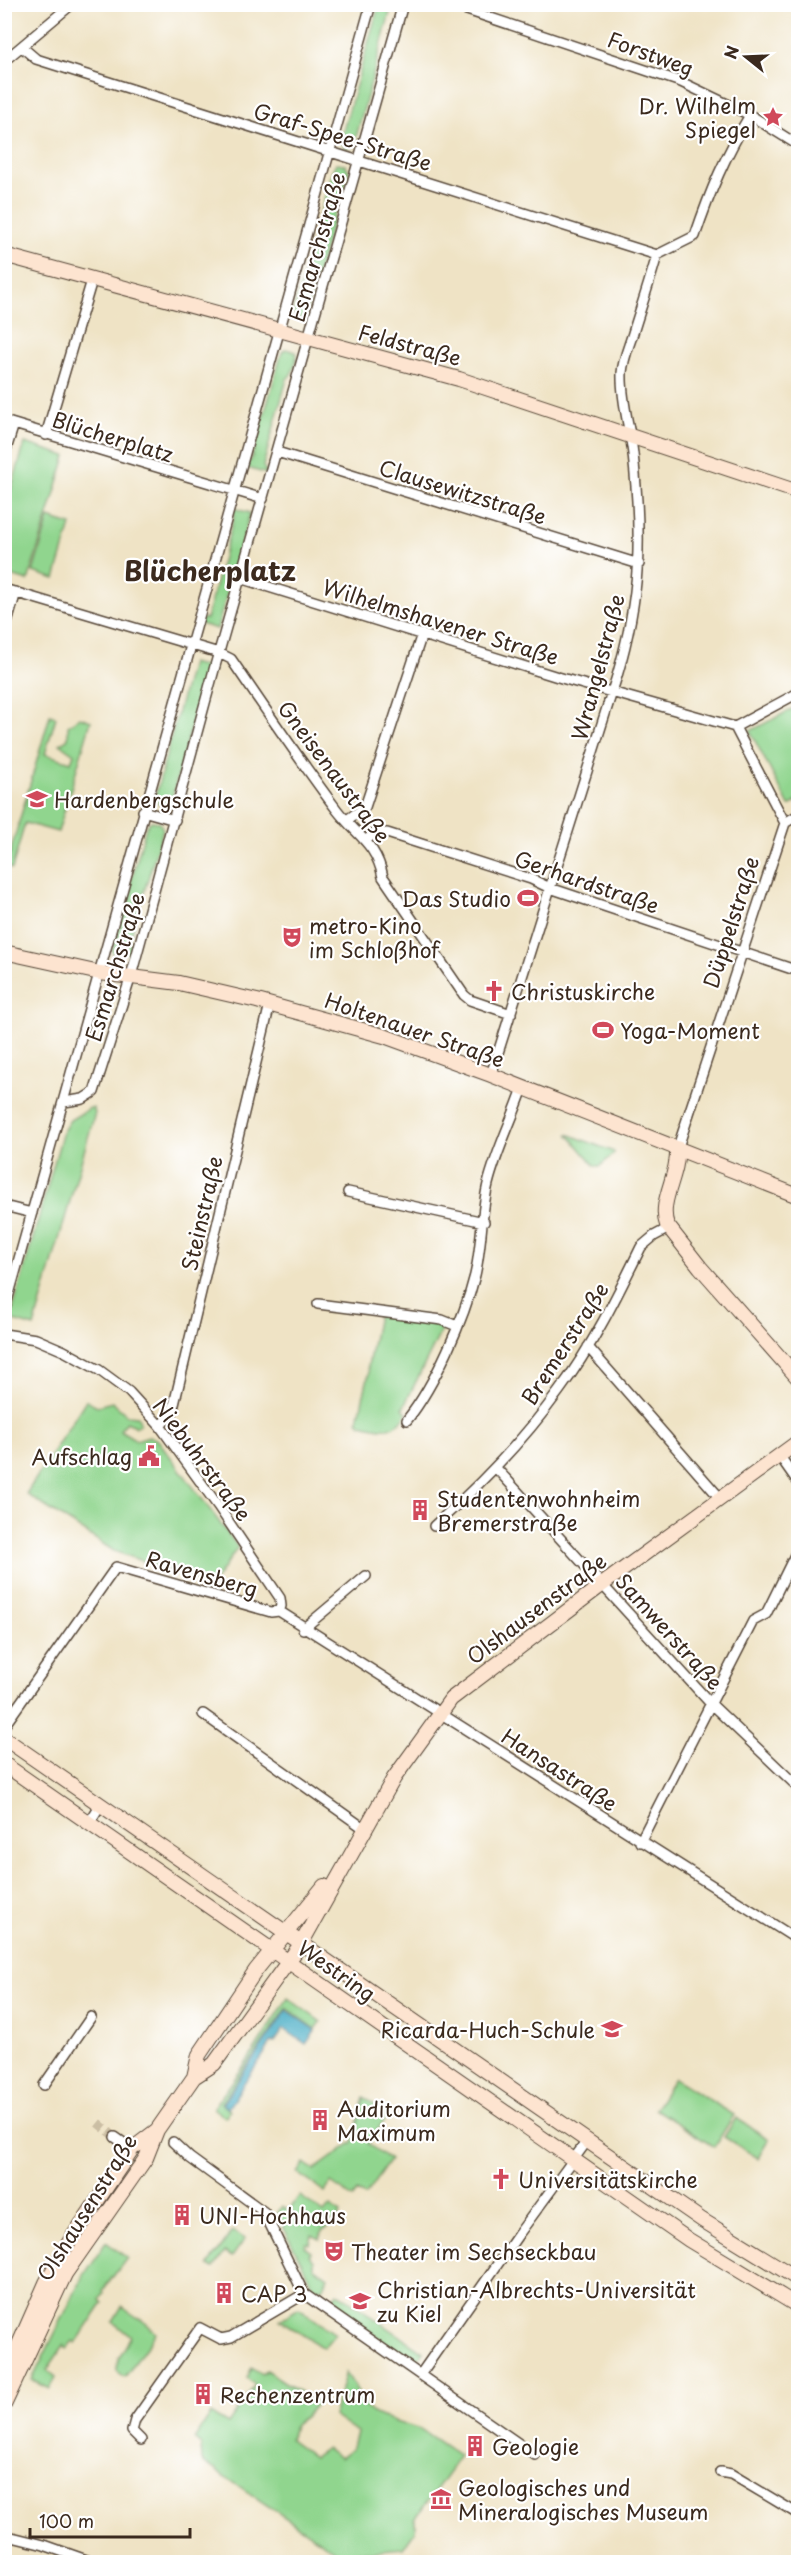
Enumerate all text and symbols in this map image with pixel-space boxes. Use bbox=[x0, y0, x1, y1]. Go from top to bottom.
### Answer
street label: Forstweg bbox=[603, 23, 699, 83]
north arrow bbox=[716, 27, 776, 87]
text: N bbox=[717, 42, 744, 62]
place label: Dr. Wilhelm Spiegel bbox=[639, 89, 756, 145]
street label: Graf-Spee-Straße bbox=[250, 94, 436, 178]
place icon: Dr. Wilhelm Spiegel bbox=[761, 105, 785, 129]
street label: Esmarchstraße bbox=[279, 168, 353, 326]
street label: Feldstraße bbox=[355, 315, 465, 373]
street label: Blücherplatz bbox=[49, 402, 177, 470]
street label: Clausewitzstraße bbox=[376, 450, 550, 532]
district label: Blücherplatz bbox=[124, 549, 296, 590]
street label: Wilhelmshavener Straße bbox=[319, 570, 563, 672]
street label: Wrangelstraße bbox=[562, 590, 632, 744]
street label: Gneisenaustraße bbox=[271, 693, 399, 849]
place label: Hardenbergschule bbox=[54, 783, 234, 815]
school or university icon: Hardenbergschule bbox=[25, 787, 49, 811]
street label: Gerhardstraße bbox=[510, 841, 664, 921]
street label: Düppelstraße bbox=[694, 852, 766, 992]
place label: Das Studio bbox=[402, 882, 511, 914]
sports icon: Das Studio bbox=[516, 886, 540, 910]
street label: Esmarchstraße bbox=[76, 889, 152, 1045]
place label: metro-Kino im Schloßhof bbox=[309, 909, 441, 965]
theatre icon: metro-Kino im Schloßhof bbox=[280, 925, 304, 949]
place label: Christuskirche bbox=[511, 975, 655, 1007]
church icon: Christuskirche bbox=[482, 979, 506, 1003]
street label: Holtenauer Straße bbox=[321, 983, 509, 1075]
place label: Yoga-Moment bbox=[620, 1014, 760, 1046]
sports icon: Yoga-Moment bbox=[591, 1018, 615, 1042]
street label: Steinstraße bbox=[172, 1152, 230, 1274]
street label: Bremerstraße bbox=[512, 1275, 616, 1411]
street label: Niebuhrstraße bbox=[146, 1391, 260, 1527]
place label: Aufschlag bbox=[31, 1440, 132, 1472]
public building icon: Aufschlag bbox=[137, 1444, 161, 1468]
place label: Studentenwohnheim Bremerstraße bbox=[437, 1482, 640, 1538]
building icon: Studentenwohnheim Bremerstraße bbox=[408, 1498, 432, 1522]
street label: Ravensberg bbox=[142, 1542, 262, 1604]
street label: Olshausenstraße bbox=[459, 1545, 613, 1671]
street label: Samwerstraße bbox=[609, 1566, 731, 1696]
street label: Hansastraße bbox=[496, 1719, 624, 1819]
street label: Westring bbox=[291, 1931, 383, 2009]
place label: Ricarda-Huch-Schule bbox=[381, 2013, 595, 2045]
school or university icon: Ricarda-Huch-Schule bbox=[600, 2017, 624, 2041]
place label: Auditorium Maximum bbox=[337, 2092, 451, 2148]
building icon: Auditorium Maximum bbox=[308, 2108, 332, 2132]
street label: Olshausenstraße bbox=[28, 2127, 144, 2287]
place label: Universitätskirche bbox=[518, 2163, 698, 2195]
church icon: Universitätskirche bbox=[489, 2167, 513, 2191]
place label: UNI-Hochhaus bbox=[199, 2199, 346, 2231]
building icon: UNI-Hochhaus bbox=[170, 2203, 194, 2227]
place label: Theater im Sechseckbau bbox=[351, 2235, 596, 2267]
theatre icon: Theater im Sechseckbau bbox=[322, 2239, 346, 2263]
place label: Christian-Albrechts-Universität zu Kiel bbox=[377, 2273, 696, 2329]
place label: CAP 3 bbox=[241, 2277, 307, 2309]
building icon: CAP 3 bbox=[212, 2281, 236, 2305]
school or university icon: Christian-Albrechts-Universität zu Kiel bbox=[348, 2289, 372, 2313]
place label: Rechenzentrum bbox=[220, 2378, 375, 2410]
building icon: Rechenzentrum bbox=[191, 2382, 215, 2406]
place label: Geologie bbox=[492, 2430, 579, 2462]
building icon: Geologie bbox=[463, 2434, 487, 2458]
place label: Geologisches und Mineralogisches Museum bbox=[458, 2471, 708, 2527]
museum icon: Geologisches und Mineralogisches Museum bbox=[429, 2487, 453, 2511]
scale bar bbox=[30, 2501, 190, 2539]
text: 100 m bbox=[39, 2507, 94, 2534]

